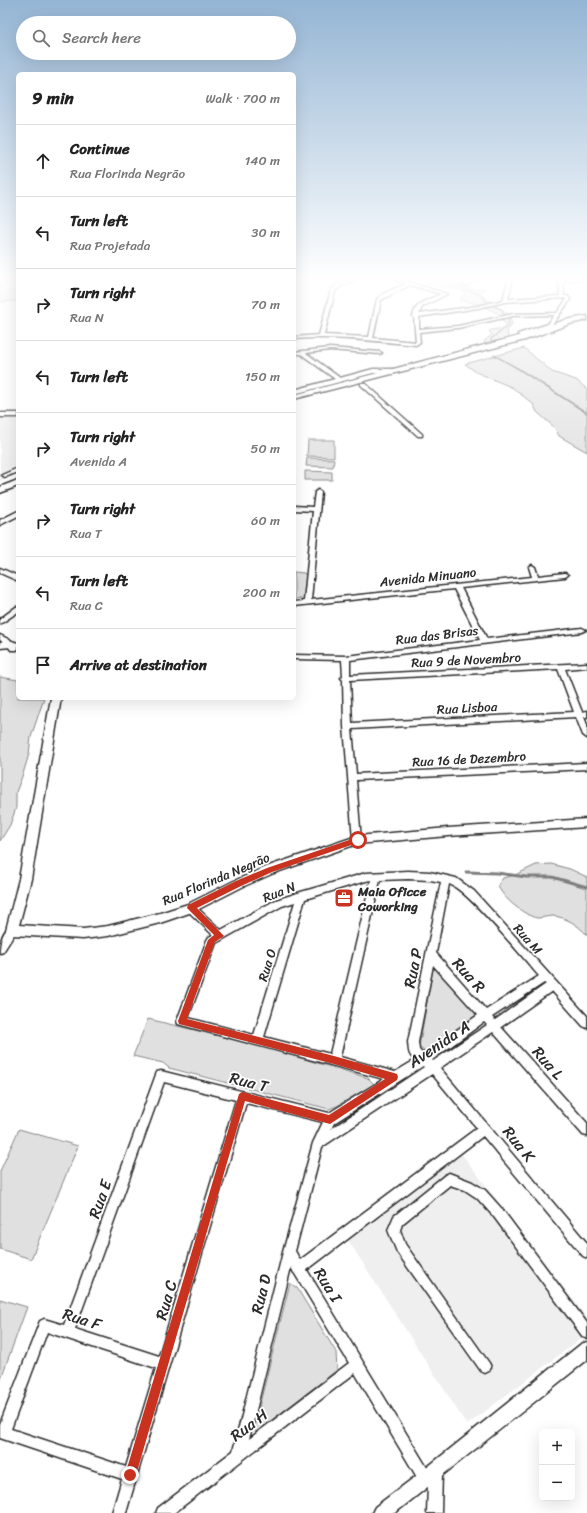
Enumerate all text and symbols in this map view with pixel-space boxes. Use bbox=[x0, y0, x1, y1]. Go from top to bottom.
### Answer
search box bbox=[16, 16, 296, 60]
text: Search here bbox=[62, 25, 141, 51]
icon: search bbox=[30, 27, 52, 49]
text: 9 min bbox=[32, 83, 74, 113]
text: Walk · 700 m bbox=[205, 87, 280, 110]
text: Continue bbox=[70, 136, 130, 162]
text: 140 m bbox=[245, 149, 280, 172]
icon: ahead bbox=[32, 150, 54, 172]
text: Rua Florinda Negrão bbox=[70, 162, 185, 185]
text: Turn left bbox=[70, 208, 128, 234]
text: 30 m bbox=[251, 221, 280, 244]
icon: left bbox=[32, 222, 54, 244]
text: Rua Projetada bbox=[70, 234, 150, 257]
text: Turn right bbox=[70, 280, 135, 306]
text: 70 m bbox=[251, 293, 280, 316]
icon: right bbox=[32, 294, 54, 316]
text: Rua N bbox=[70, 306, 104, 329]
text: Turn left bbox=[70, 364, 128, 390]
text: 150 m bbox=[245, 365, 280, 388]
icon: left bbox=[32, 366, 54, 388]
text: Turn right bbox=[70, 424, 135, 450]
text: 50 m bbox=[250, 437, 280, 460]
icon: right bbox=[32, 438, 54, 460]
text: Avenida A bbox=[70, 450, 127, 473]
text: Turn right bbox=[70, 496, 135, 522]
text: 60 m bbox=[251, 509, 280, 532]
icon: right bbox=[32, 510, 54, 532]
text: Rua T bbox=[70, 522, 102, 545]
street label: Avenida Minuano bbox=[378, 560, 478, 594]
text: Turn left bbox=[70, 568, 128, 594]
text: 200 m bbox=[243, 581, 280, 604]
icon: left bbox=[32, 582, 54, 604]
text: Rua C bbox=[70, 594, 103, 617]
street label: Rua das Brisas bbox=[394, 619, 480, 651]
street label: Rua 9 de Novembro bbox=[411, 646, 522, 674]
text: Arrive at destination bbox=[70, 652, 207, 678]
icon: arrive bbox=[32, 654, 54, 676]
street label: Rua Lisboa bbox=[436, 695, 498, 721]
street label: Rua 16 de Dezembro bbox=[412, 745, 527, 773]
route start bbox=[349, 831, 367, 849]
street label: Rua Florinda Negrão bbox=[159, 846, 274, 912]
street label: Rua N bbox=[259, 875, 299, 909]
place label: Maia Oficce Coworking bbox=[357, 880, 427, 918]
office icon: Maia Oficce Coworking bbox=[333, 887, 355, 909]
street label: Rua M bbox=[507, 918, 549, 960]
street label: Rua P bbox=[395, 945, 431, 991]
street label: Rua O bbox=[251, 946, 283, 984]
street label: Rua R bbox=[445, 950, 493, 1000]
street label: Avenida A bbox=[401, 1012, 476, 1076]
street label: Rua L bbox=[525, 1039, 572, 1087]
street label: Rua T bbox=[227, 1063, 273, 1101]
street label: Rua K bbox=[495, 1119, 544, 1170]
street label: Rua E bbox=[80, 1175, 121, 1222]
street label: Rua I bbox=[306, 1262, 351, 1310]
street label: Rua D bbox=[242, 1271, 280, 1317]
street label: Rua C bbox=[146, 1277, 186, 1323]
street label: Rua F bbox=[59, 1299, 106, 1339]
street label: Rua H bbox=[224, 1400, 275, 1449]
map controls bbox=[539, 1429, 575, 1501]
button: + bbox=[539, 1429, 575, 1465]
button: − bbox=[539, 1465, 575, 1501]
route end bbox=[121, 1466, 139, 1484]

